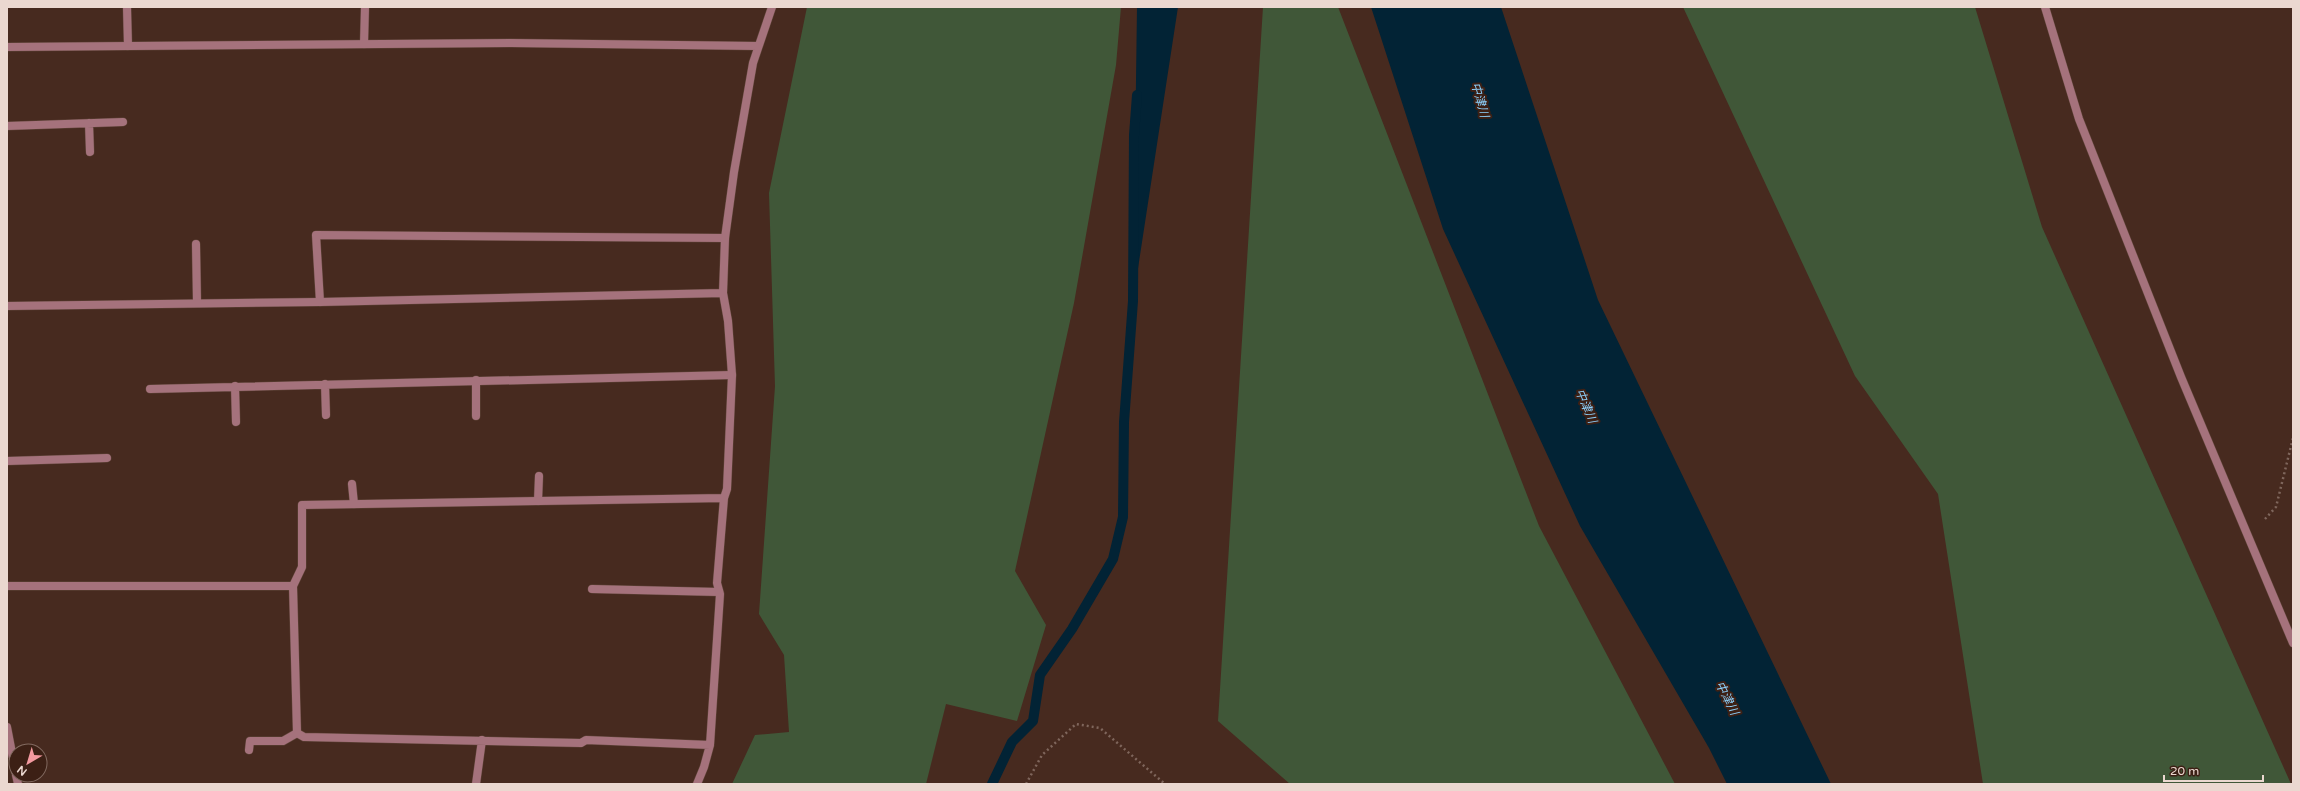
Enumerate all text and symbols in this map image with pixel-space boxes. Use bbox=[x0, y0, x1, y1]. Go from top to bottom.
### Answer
water label: 中津川 bbox=[1468, 81, 1492, 121]
water label: 中津川 bbox=[1573, 387, 1600, 427]
water label: 中津川 bbox=[1713, 679, 1742, 719]
north arrow bbox=[8, 743, 48, 783]
scale bar bbox=[2164, 757, 2263, 783]
text: N bbox=[15, 763, 30, 778]
text: 20 m bbox=[2170, 764, 2199, 778]

